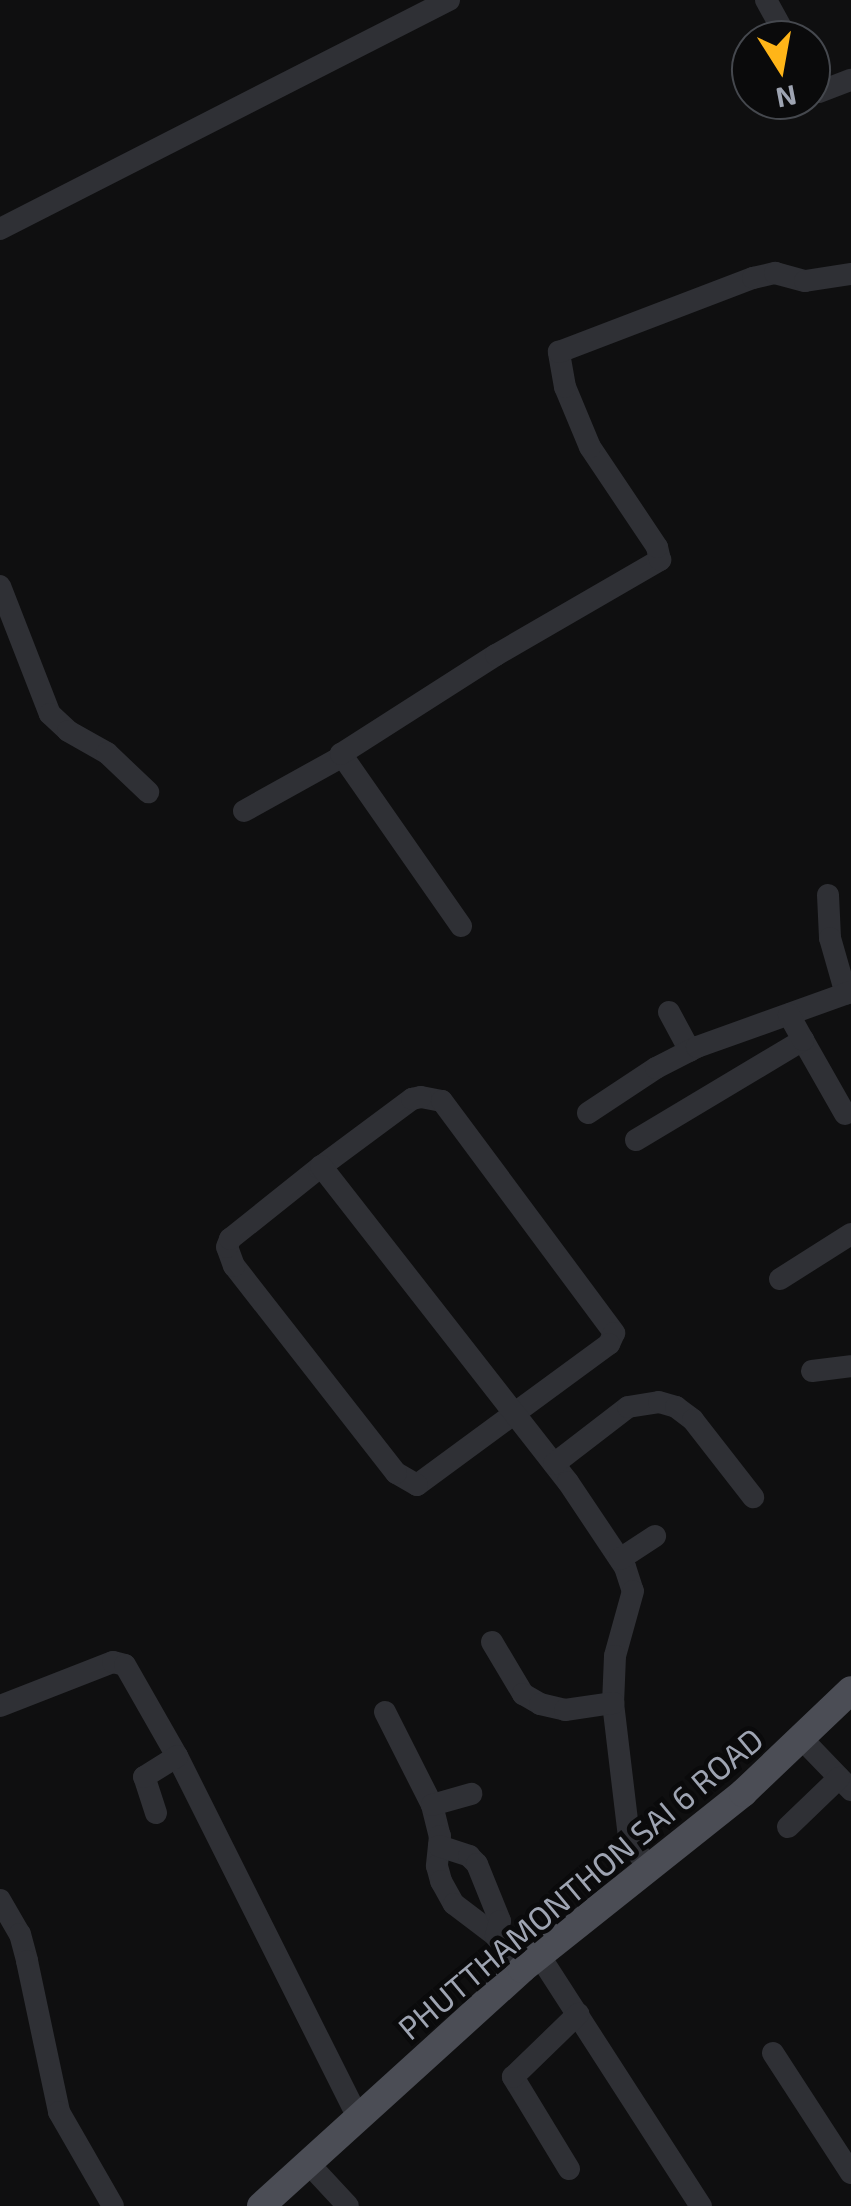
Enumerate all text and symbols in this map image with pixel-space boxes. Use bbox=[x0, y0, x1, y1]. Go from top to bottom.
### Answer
north arrow bbox=[731, 20, 831, 120]
text: N bbox=[773, 79, 800, 116]
street label: PHUTTHAMONTHON SAI 6 ROAD bbox=[390, 1719, 770, 2047]

